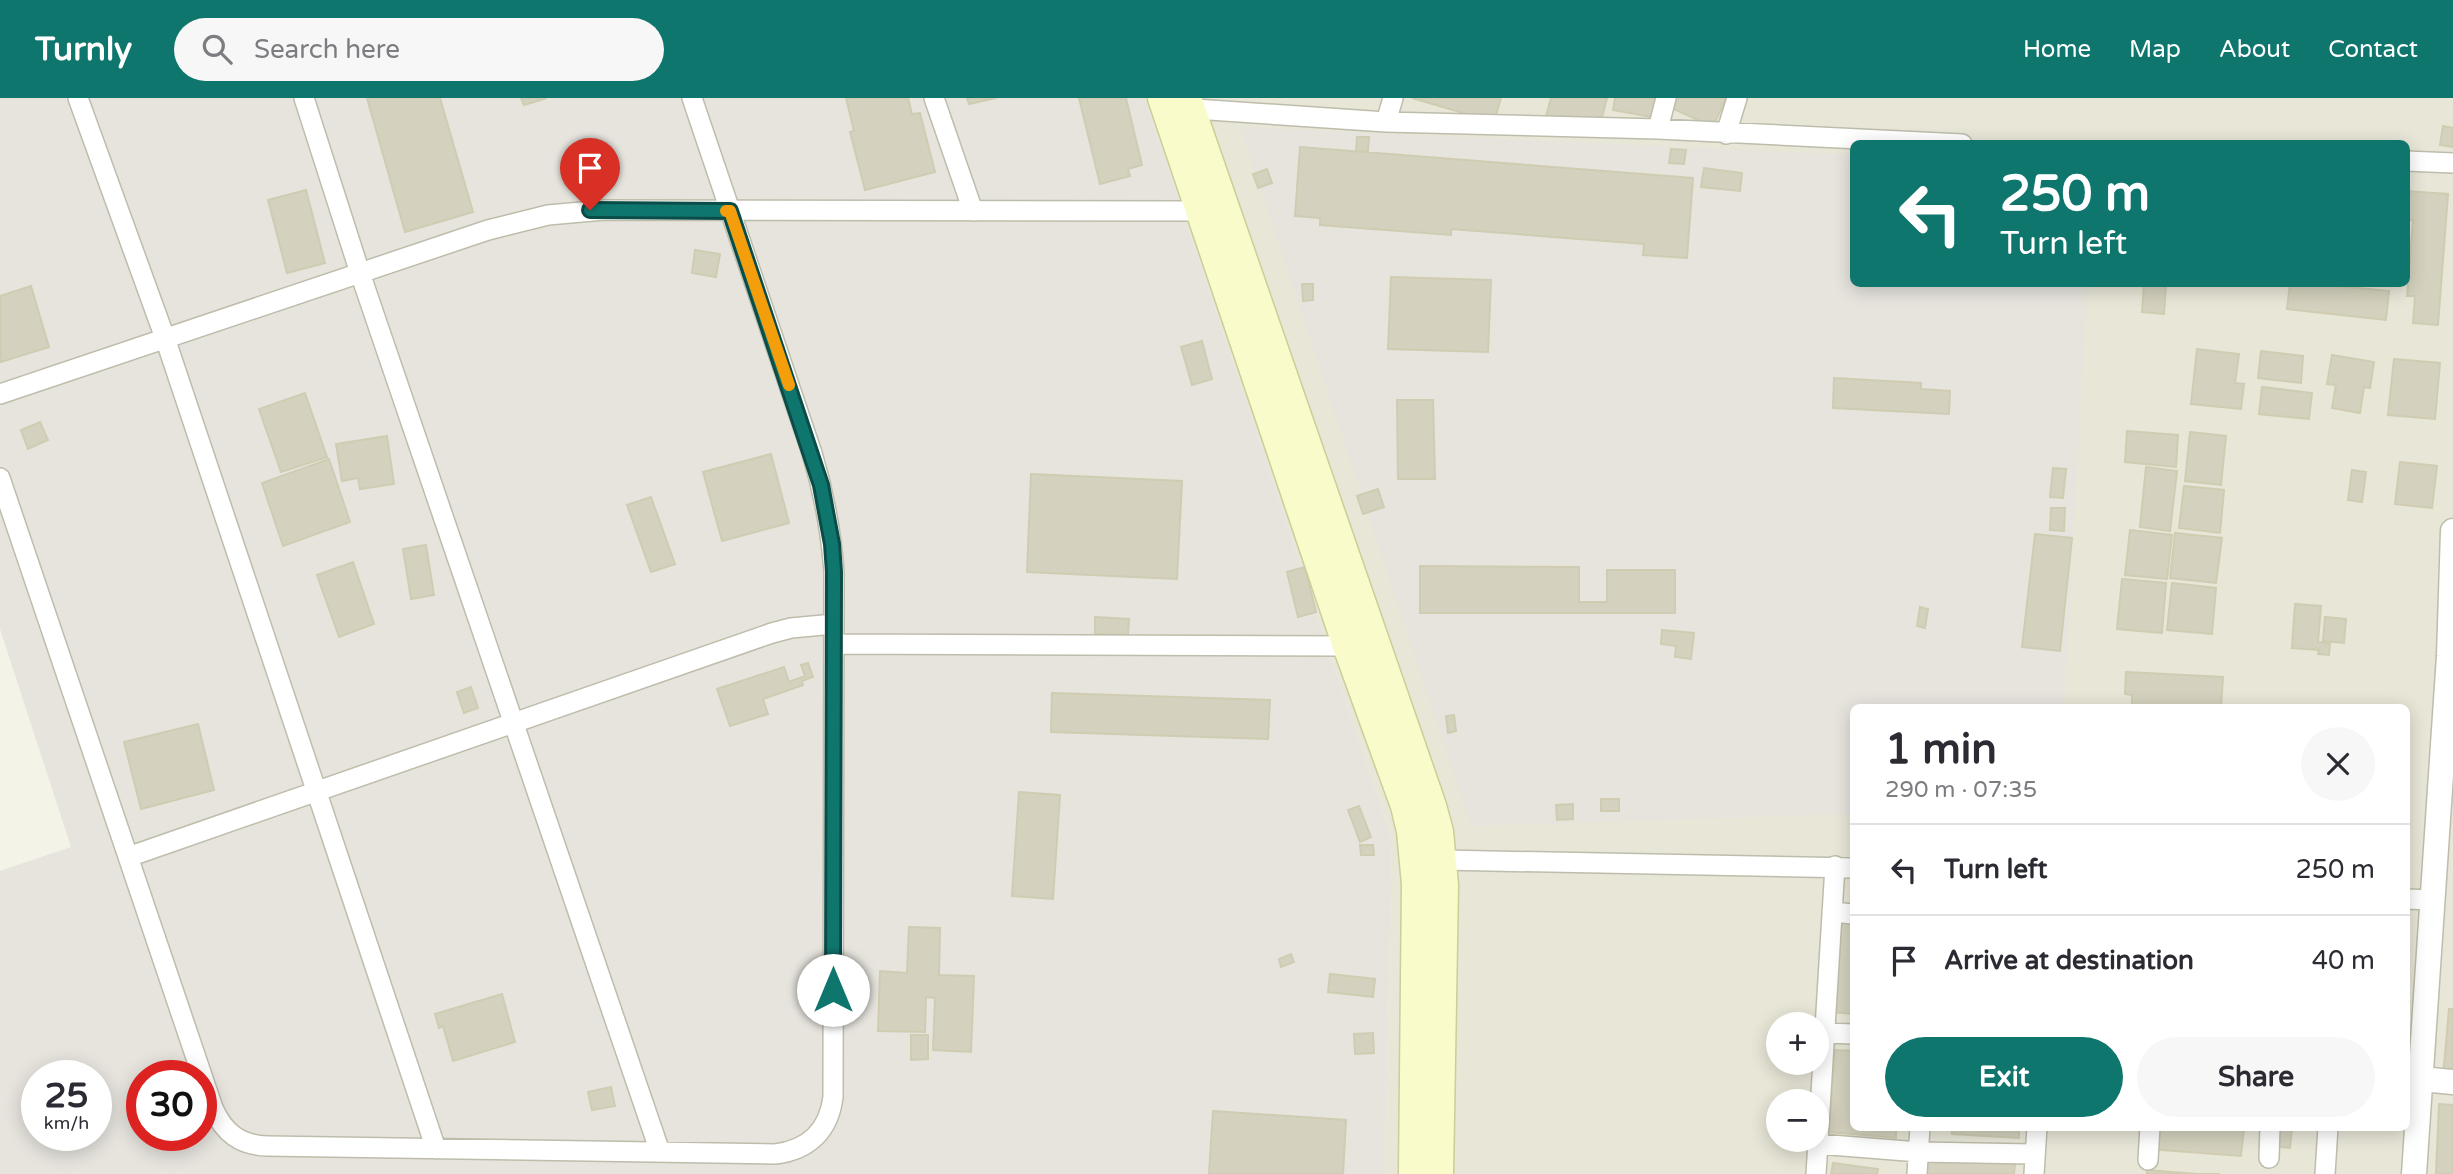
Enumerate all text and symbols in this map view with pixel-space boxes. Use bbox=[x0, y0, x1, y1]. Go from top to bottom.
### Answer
search box bbox=[174, 18, 664, 81]
text: Turnly bbox=[35, 30, 132, 69]
icon: search bbox=[198, 30, 236, 68]
text: Search here bbox=[254, 34, 400, 65]
text: Home bbox=[2023, 35, 2091, 64]
text: Map bbox=[2129, 35, 2181, 64]
text: About bbox=[2219, 35, 2290, 64]
text: Contact bbox=[2328, 35, 2418, 64]
pin bbox=[560, 138, 620, 210]
icon: arrive bbox=[571, 149, 609, 187]
text: 250 m bbox=[2000, 165, 2150, 224]
icon: left bbox=[1885, 168, 1976, 259]
text: Turn left bbox=[2000, 225, 2127, 263]
text: 1 min bbox=[1885, 724, 1997, 775]
button: close bbox=[2301, 727, 2375, 801]
text: 290 m · 07:35 bbox=[1885, 776, 2037, 804]
icon: left bbox=[1885, 851, 1923, 889]
text: Turn left bbox=[1944, 854, 2047, 885]
text: 250 m bbox=[2295, 854, 2375, 885]
icon: arrive bbox=[1885, 942, 1923, 980]
text: Arrive at destination bbox=[1944, 945, 2194, 976]
text: 40 m bbox=[2312, 945, 2375, 976]
position arrow bbox=[796, 953, 870, 1027]
map controls bbox=[1766, 1012, 1829, 1152]
button: + bbox=[1766, 1012, 1829, 1075]
button: Exit bbox=[1885, 1037, 2123, 1117]
button: Share bbox=[2137, 1037, 2375, 1117]
speed limit sign: 30 bbox=[126, 1060, 217, 1151]
text: 25 bbox=[45, 1075, 88, 1117]
button: − bbox=[1766, 1089, 1829, 1152]
text: km/h bbox=[44, 1112, 89, 1134]

